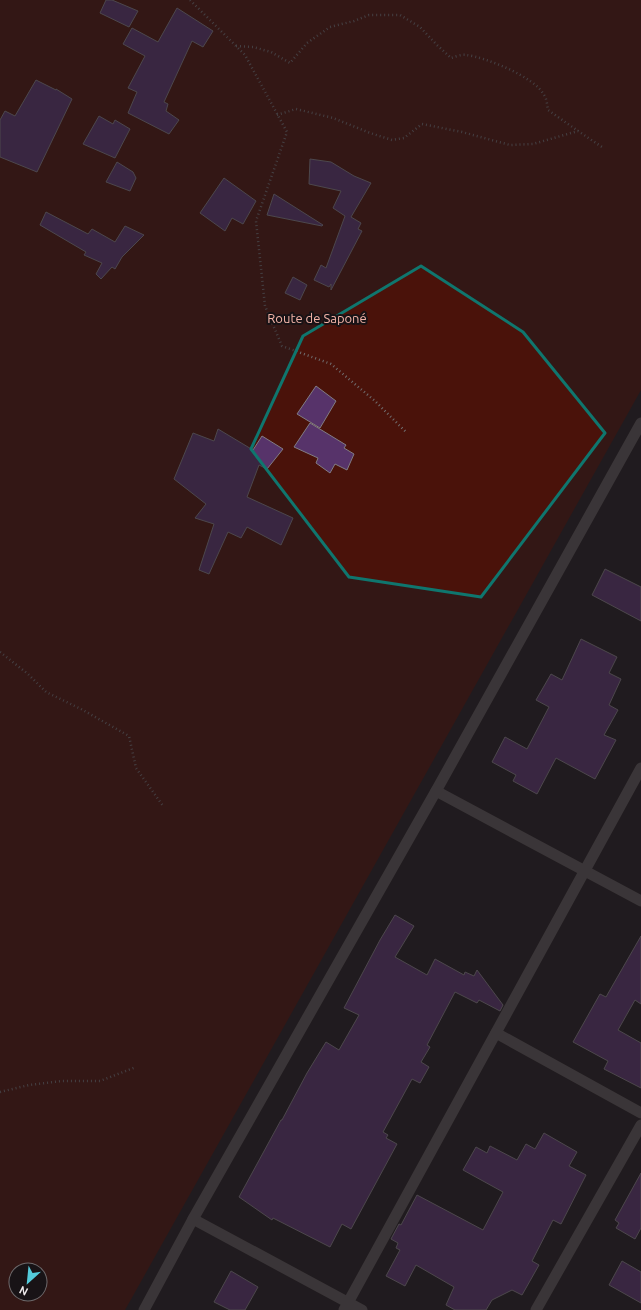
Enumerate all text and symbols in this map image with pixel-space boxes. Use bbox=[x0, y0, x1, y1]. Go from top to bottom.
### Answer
park label: Route de Saponé bbox=[267, 311, 367, 325]
north arrow bbox=[8, 1262, 48, 1302]
text: N bbox=[17, 1284, 30, 1298]

